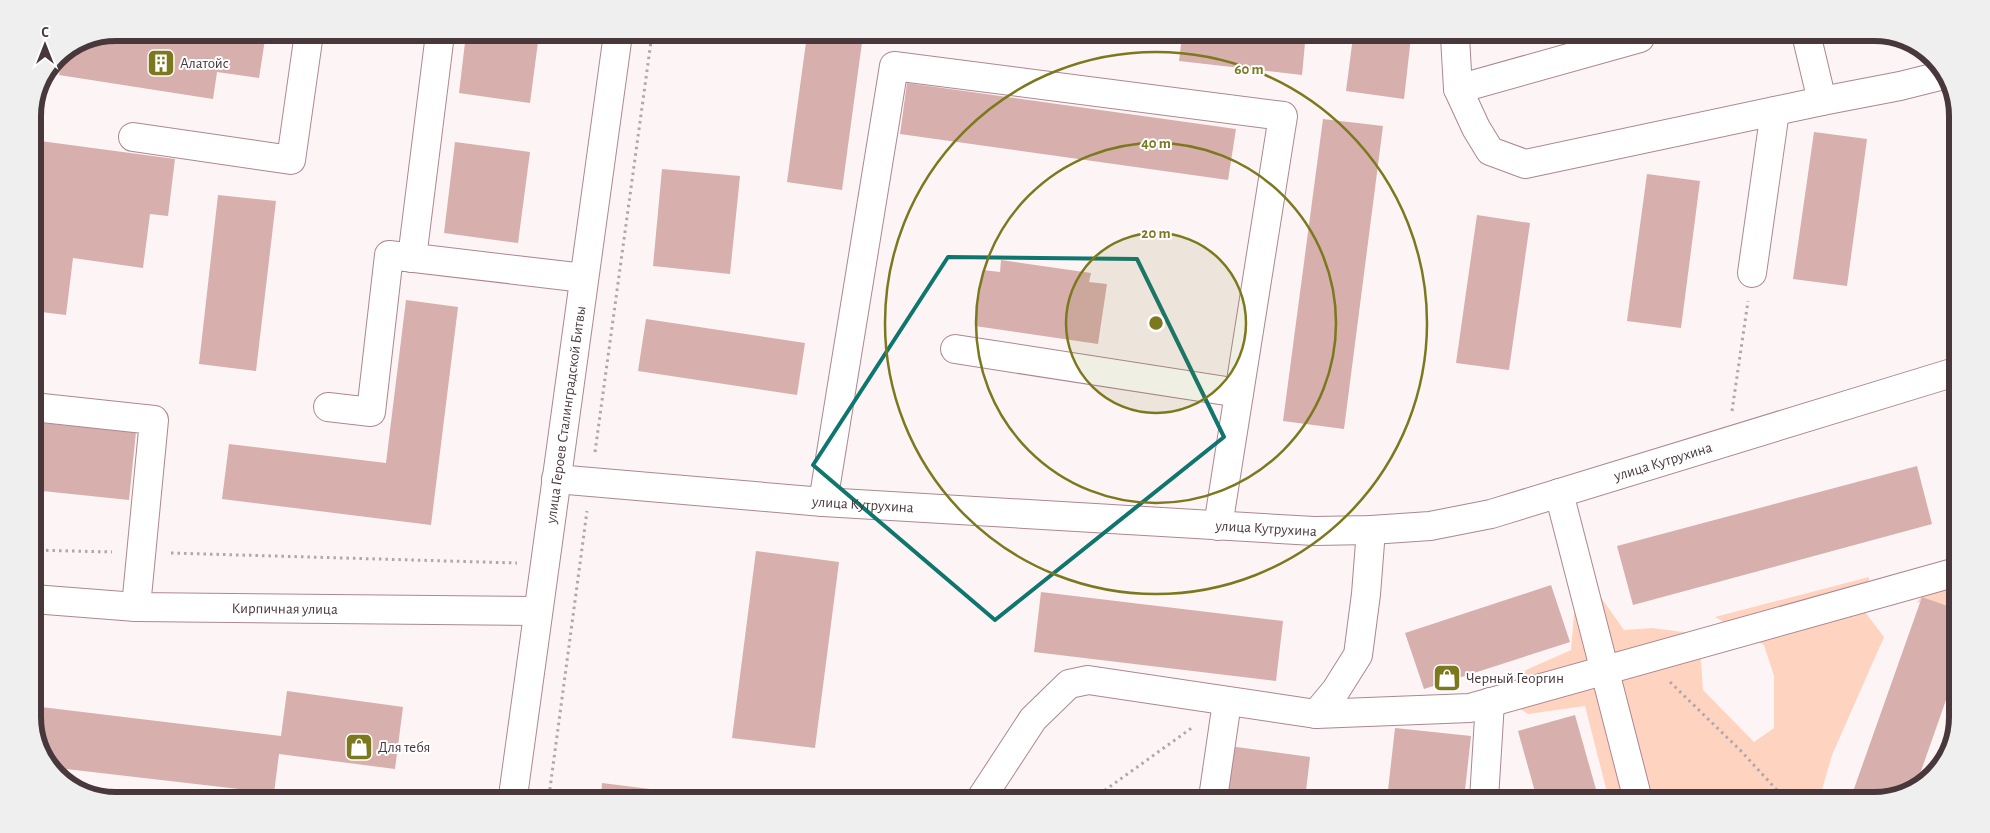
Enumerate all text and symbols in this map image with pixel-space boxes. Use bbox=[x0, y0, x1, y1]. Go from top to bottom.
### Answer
north arrow bbox=[20, 20, 70, 70]
text: С bbox=[41, 26, 49, 40]
building icon: Алатойс bbox=[146, 48, 176, 78]
place label: Алатойс bbox=[180, 56, 229, 71]
text: 60 m bbox=[1234, 62, 1264, 77]
text: 40 m bbox=[1141, 136, 1171, 151]
text: 20 m bbox=[1141, 226, 1171, 241]
street label: улица Героев Сталинградской Битвы bbox=[543, 305, 588, 525]
centre of rings bbox=[1147, 314, 1165, 332]
street label: улица Кутрухина bbox=[1611, 439, 1714, 484]
street label: улица Кутрухина bbox=[811, 494, 914, 515]
street label: улица Кутрухина bbox=[1214, 518, 1318, 539]
street label: Кирпичная улица bbox=[231, 600, 338, 617]
shop icon: Черный Георгин bbox=[1432, 663, 1462, 693]
place label: Черный Георгин bbox=[1466, 671, 1564, 686]
shop icon: Для тебя bbox=[344, 732, 374, 762]
place label: Для тебя bbox=[378, 740, 430, 755]

